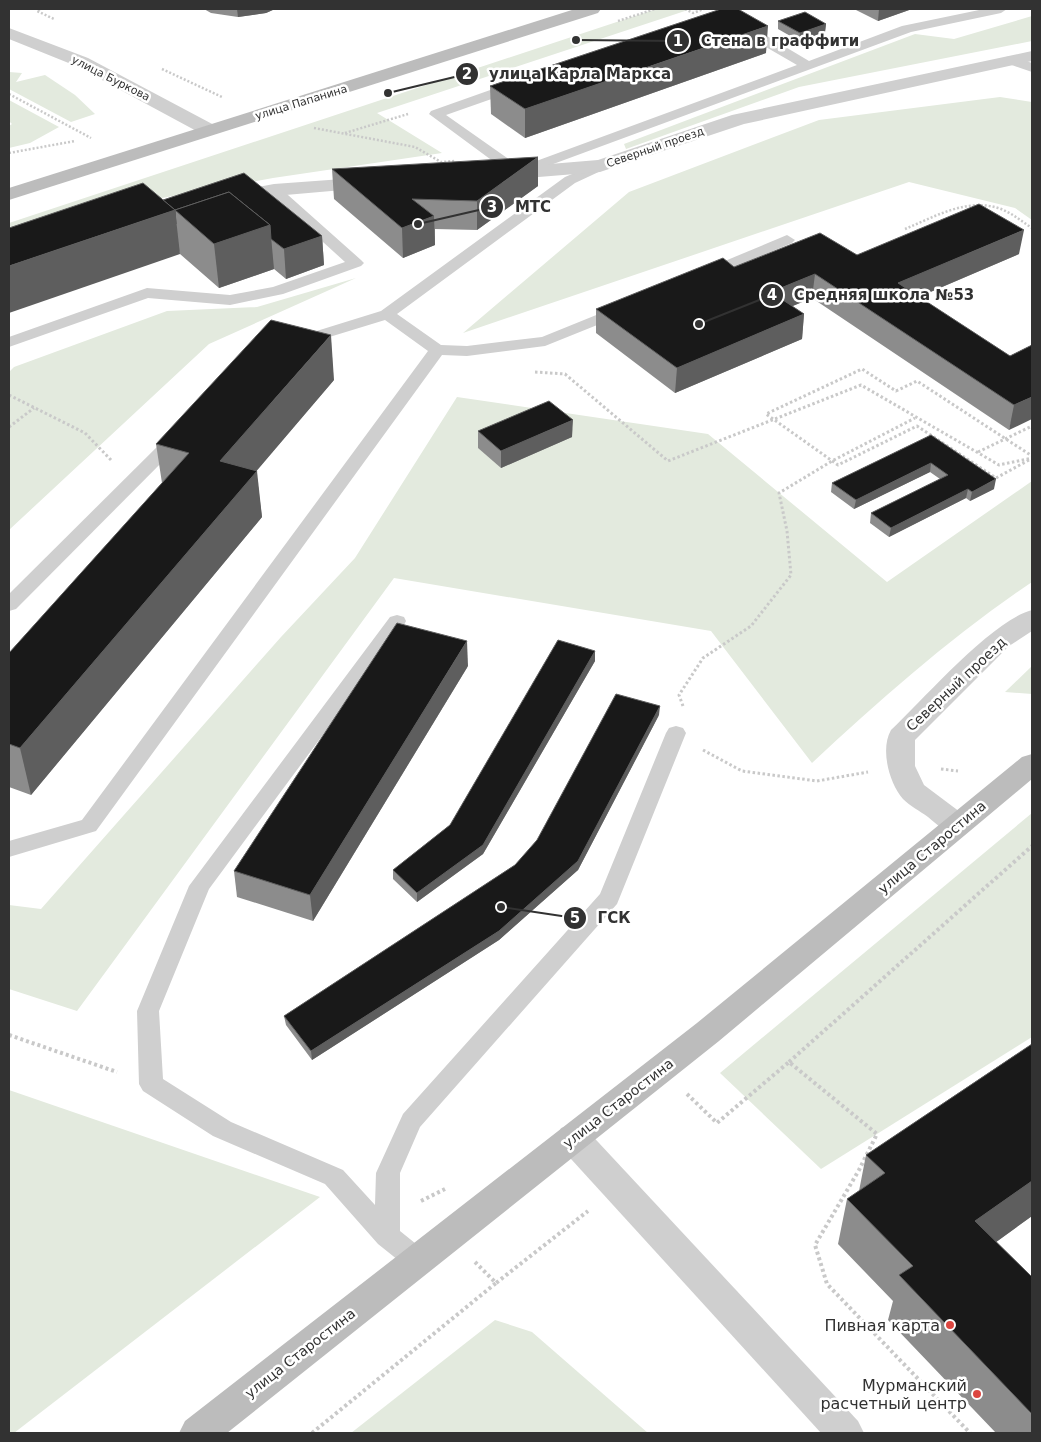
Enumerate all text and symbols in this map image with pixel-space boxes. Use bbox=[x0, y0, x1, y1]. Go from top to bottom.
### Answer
callout: Стена в граффити bbox=[666, 26, 869, 56]
text: 1 bbox=[673, 32, 683, 50]
text: Стена в граффити bbox=[701, 32, 859, 50]
street label: улица Буркова bbox=[69, 53, 152, 104]
callout: улица Карла Маркса bbox=[454, 59, 681, 89]
text: 2 bbox=[462, 65, 472, 83]
text: улица Карла Маркса bbox=[489, 65, 671, 83]
street label: улица Папанина bbox=[254, 82, 349, 123]
street label: Северный проезд bbox=[605, 125, 706, 170]
callout: МТС bbox=[480, 192, 561, 222]
text: 3 bbox=[487, 198, 497, 216]
text: МТС bbox=[515, 198, 551, 216]
callout: Средняя школа №53 bbox=[759, 280, 985, 310]
text: 4 bbox=[767, 286, 777, 304]
text: Средняя школа №53 bbox=[794, 286, 974, 304]
street label: Северный проезд bbox=[903, 634, 1009, 734]
street label: улица Старостина bbox=[875, 797, 989, 897]
callout: ГСК bbox=[563, 903, 640, 933]
text: 5 bbox=[570, 909, 580, 927]
text: ГСК bbox=[598, 909, 631, 927]
street label: улица Старостина bbox=[560, 1055, 676, 1151]
street label: улица Старостина bbox=[242, 1305, 358, 1401]
place label: Пивная карта bbox=[824, 1316, 940, 1335]
marker: Пивная карта bbox=[944, 1319, 956, 1331]
place label: Мурманский расчетный центр bbox=[820, 1376, 967, 1413]
marker: Мурманский расчетный центр bbox=[971, 1388, 983, 1400]

